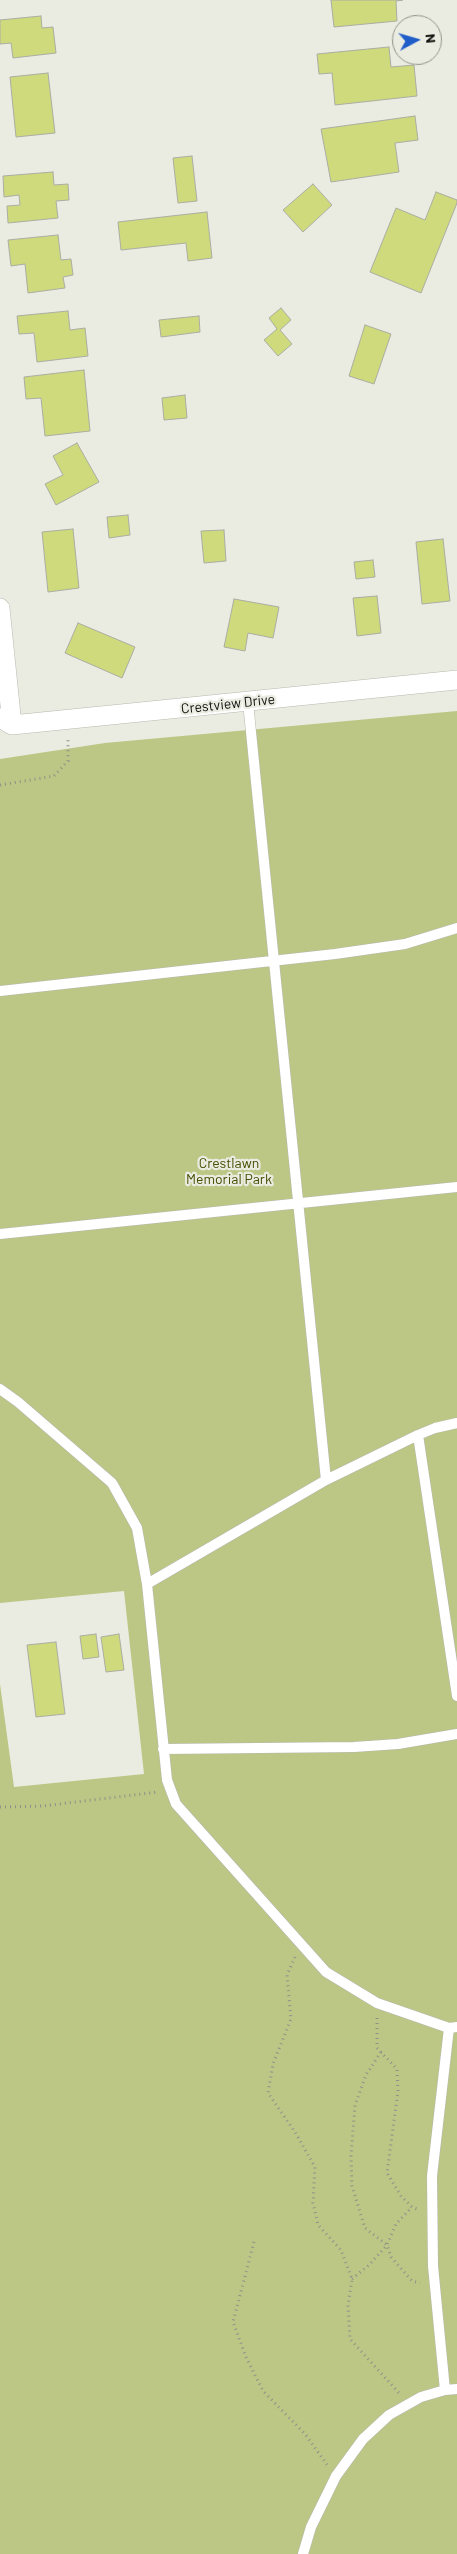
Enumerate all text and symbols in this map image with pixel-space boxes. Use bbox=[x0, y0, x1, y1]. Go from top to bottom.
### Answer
north arrow bbox=[392, 15, 442, 65]
text: N bbox=[422, 33, 440, 44]
street label: Crestview Drive bbox=[180, 691, 276, 717]
park label: Crestlawn Memorial Park bbox=[186, 1155, 272, 1188]

